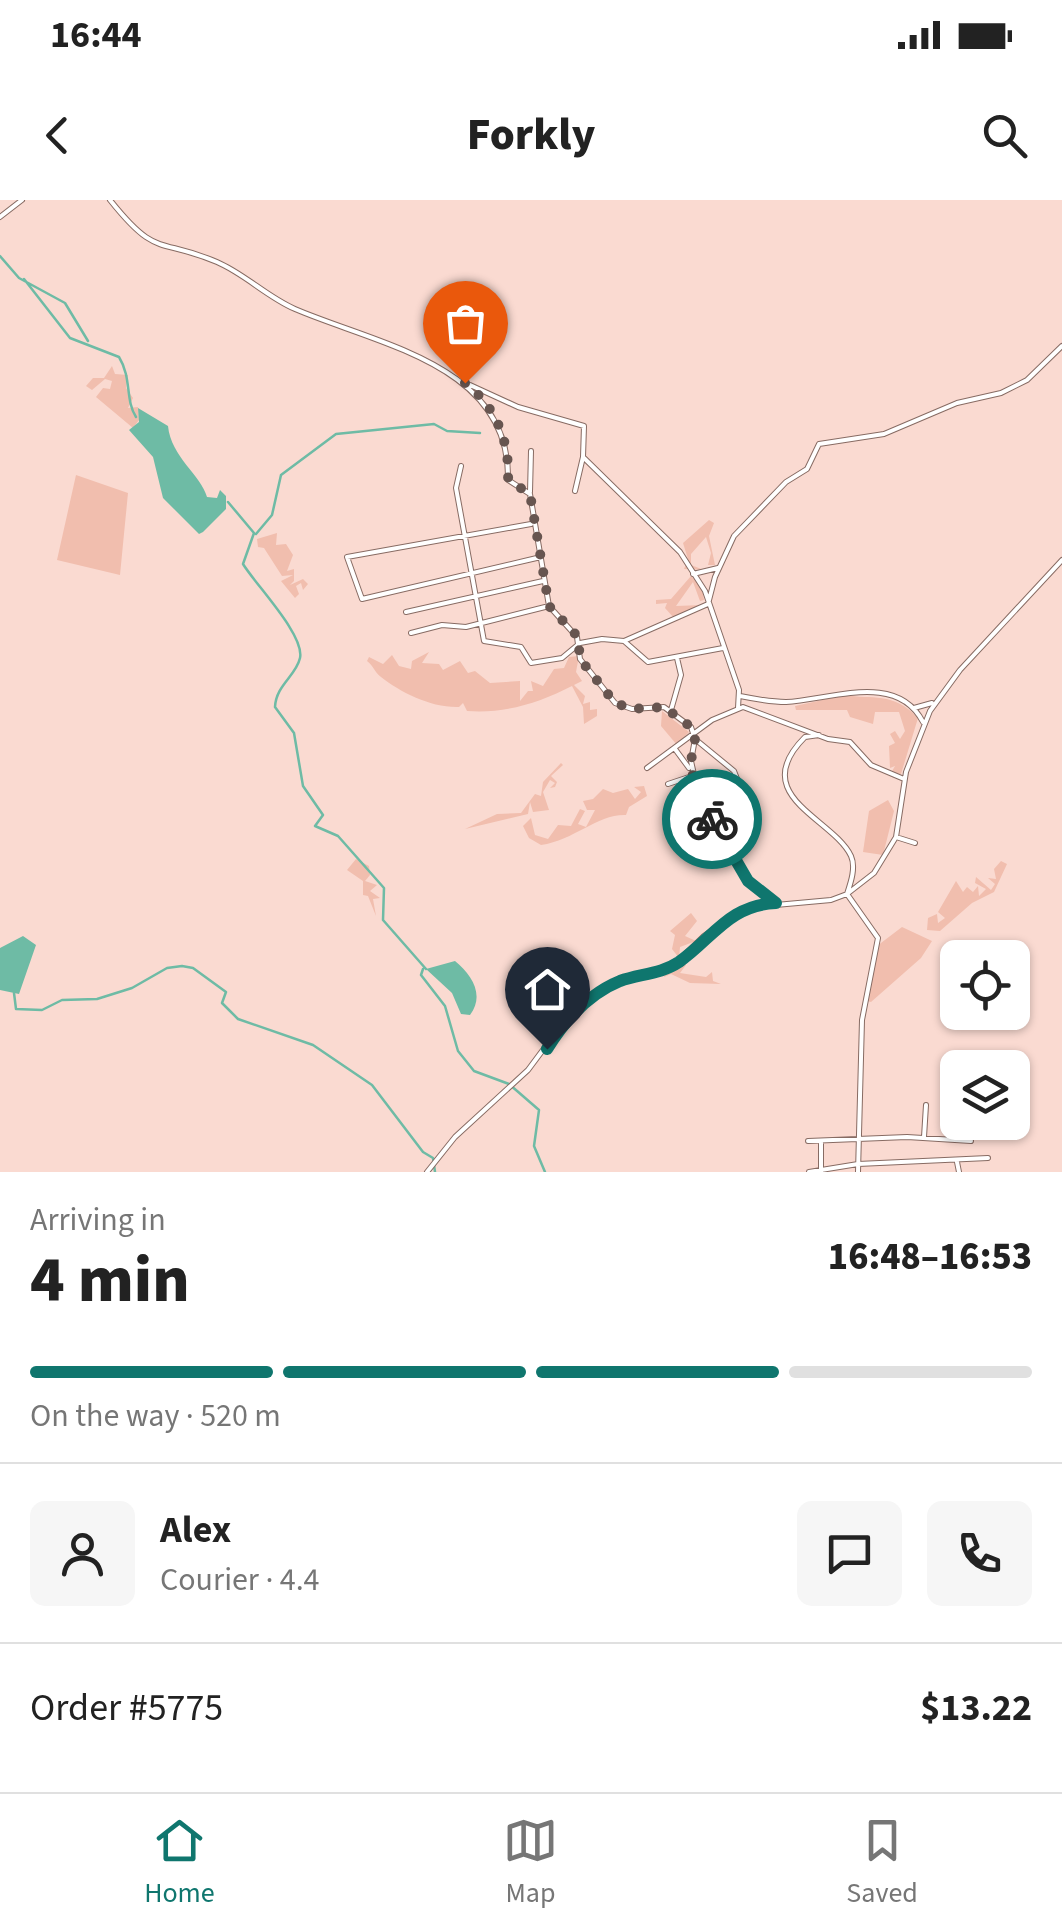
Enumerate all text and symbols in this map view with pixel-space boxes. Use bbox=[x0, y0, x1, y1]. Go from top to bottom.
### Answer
text: 16:44 bbox=[50, 8, 142, 62]
text: Forkly bbox=[467, 103, 595, 167]
icon: back bbox=[30, 108, 85, 163]
icon: search bbox=[977, 108, 1032, 163]
pin bbox=[423, 281, 508, 384]
icon: bag bbox=[438, 296, 493, 351]
courier bbox=[662, 769, 762, 869]
icon: bike bbox=[685, 792, 740, 847]
map controls bbox=[940, 940, 1030, 1140]
button: locate bbox=[940, 940, 1030, 1030]
pin bbox=[505, 947, 590, 1050]
icon: home bbox=[520, 962, 575, 1017]
button: layers bbox=[940, 1050, 1030, 1140]
text: Arriving in bbox=[30, 1197, 166, 1243]
text: 16:48–16:53 bbox=[828, 1230, 1032, 1284]
text: 4 min bbox=[30, 1234, 190, 1327]
text: On the way · 520 m bbox=[30, 1393, 281, 1439]
button: person bbox=[30, 1501, 135, 1606]
button: chat bbox=[797, 1501, 902, 1606]
button: phone bbox=[927, 1501, 1032, 1606]
text: Alex bbox=[160, 1503, 231, 1557]
text: Courier · 4.4 bbox=[160, 1557, 320, 1603]
text: Order #5775 bbox=[30, 1681, 223, 1735]
text: $13.22 bbox=[920, 1681, 1032, 1735]
tab: Home bbox=[144, 1813, 215, 1913]
tab: Map bbox=[503, 1813, 558, 1913]
tab: Saved bbox=[846, 1813, 918, 1913]

